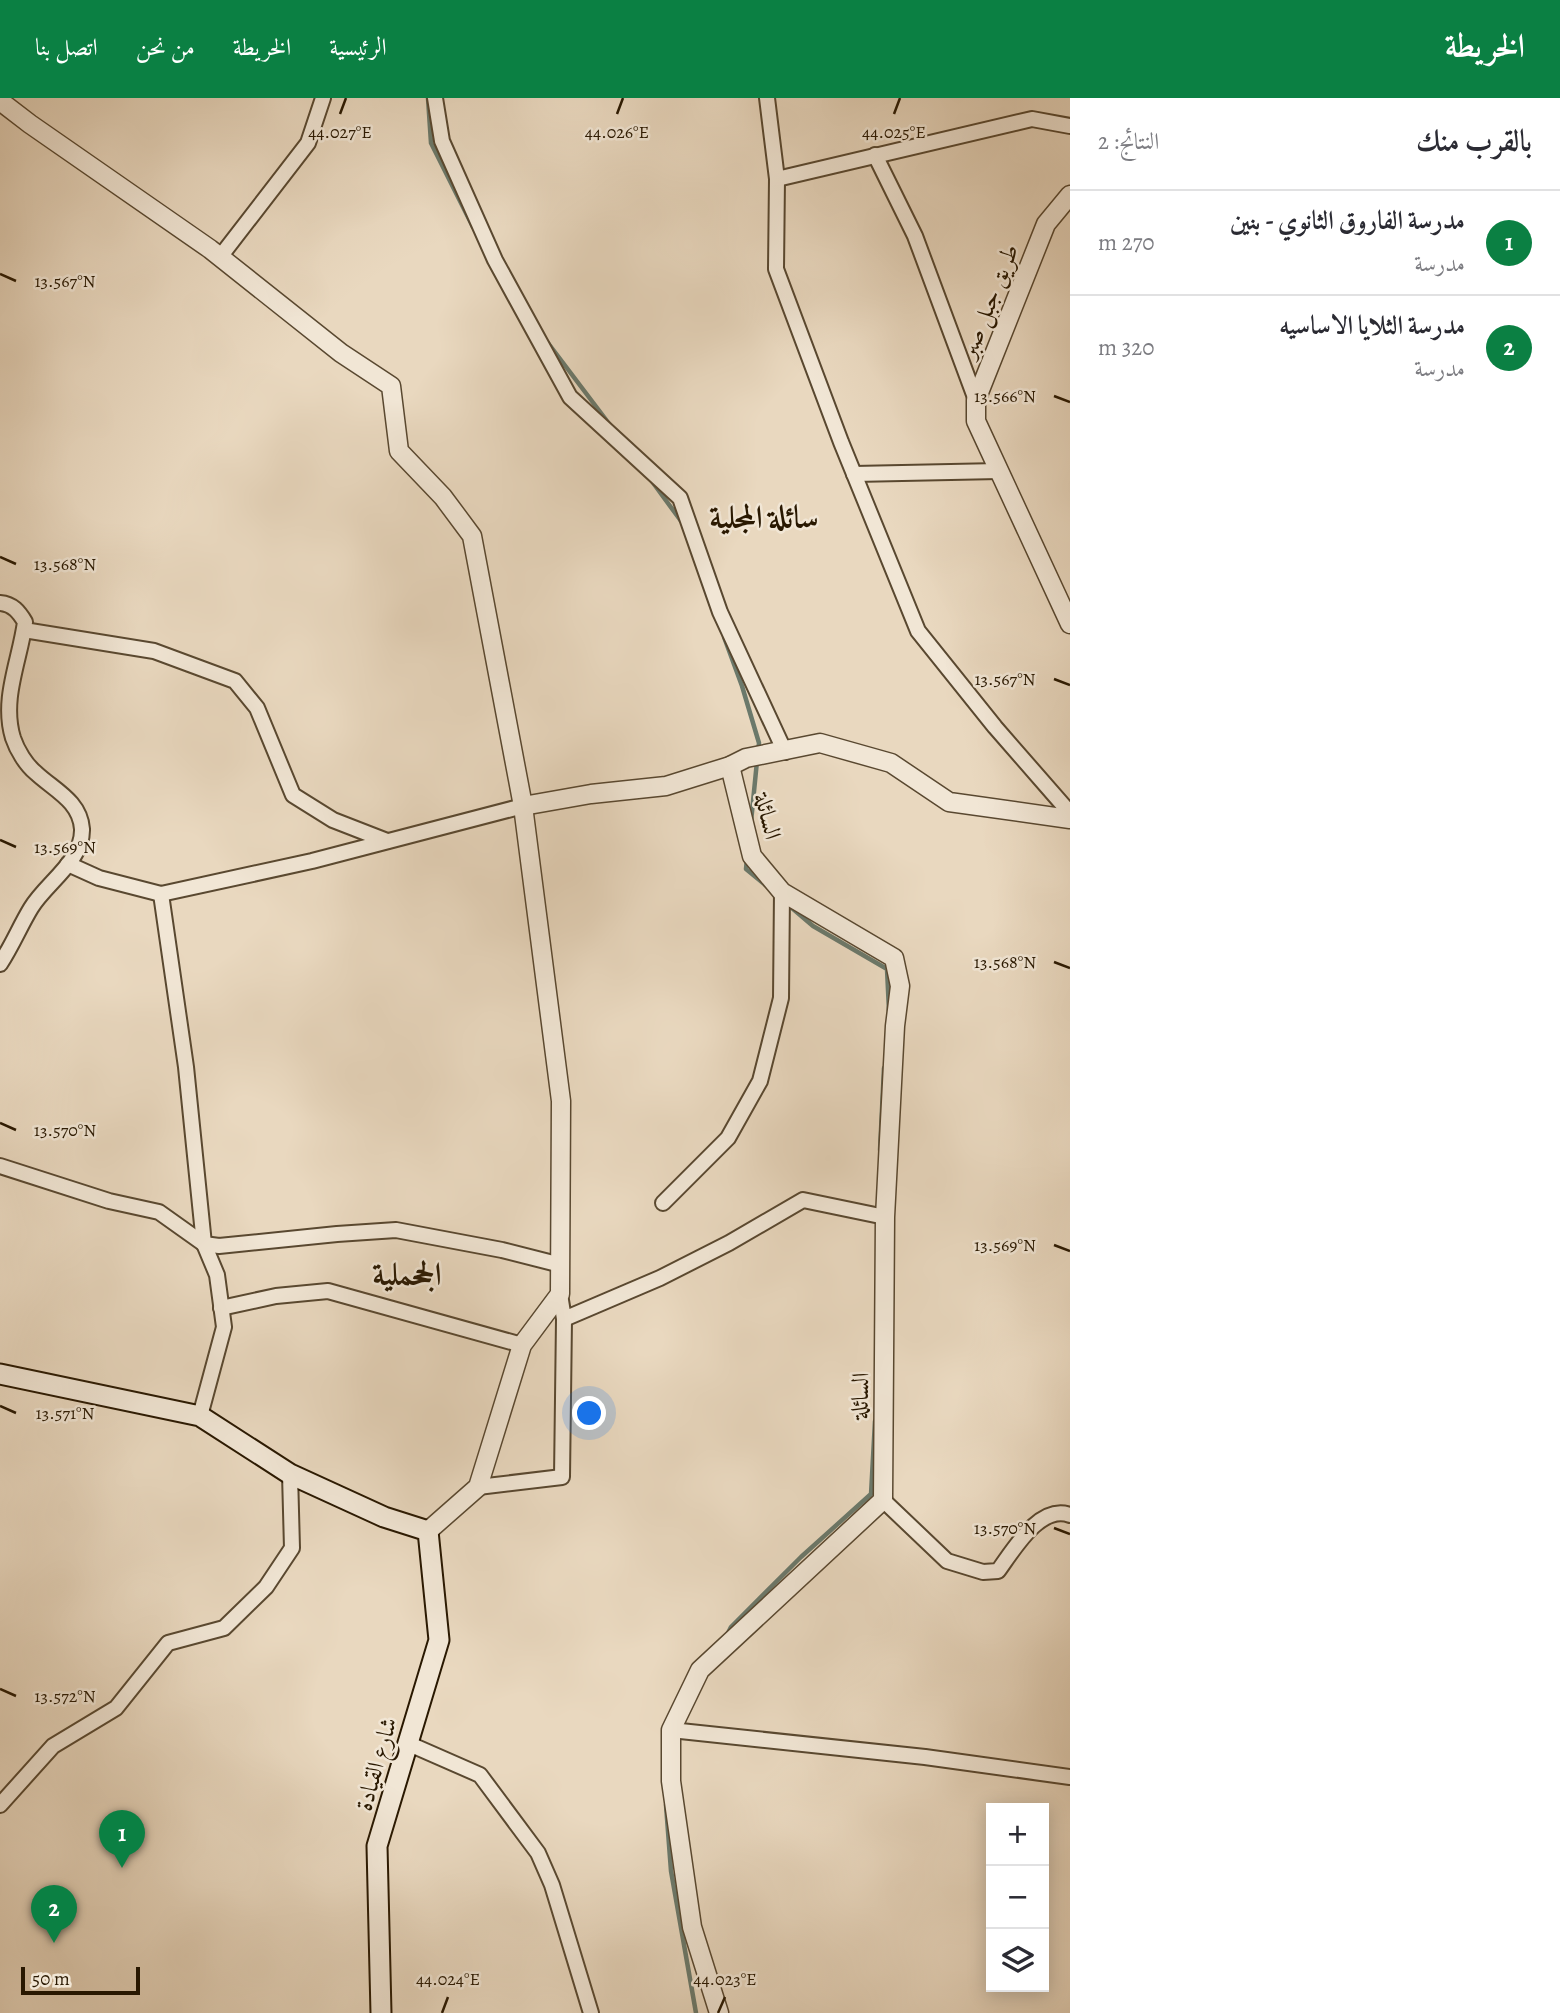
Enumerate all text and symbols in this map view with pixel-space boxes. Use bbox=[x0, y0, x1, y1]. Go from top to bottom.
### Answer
text: الخريطة bbox=[1445, 23, 1525, 68]
text: اتصل بنا bbox=[35, 31, 98, 63]
text: من نحن bbox=[136, 31, 195, 63]
text: الخريطة bbox=[233, 31, 291, 63]
text: الرئيسية bbox=[329, 31, 387, 63]
text: 44.027°E bbox=[308, 120, 372, 144]
text: 44.026°E bbox=[585, 120, 649, 144]
text: 44.025°E bbox=[862, 120, 926, 144]
text: بالقرب منك bbox=[1416, 121, 1532, 161]
text: النتائج: 2 bbox=[1098, 126, 1159, 157]
text: مدرسة الفاروق الثانوي - بنين bbox=[1230, 203, 1465, 238]
text: 270 m bbox=[1098, 227, 1155, 258]
text: 1 bbox=[1505, 227, 1513, 258]
street label: طريق جبل صبر bbox=[950, 239, 1027, 366]
text: مدرسة bbox=[1414, 248, 1465, 279]
text: 13.567°N bbox=[34, 269, 96, 293]
text: مدرسة الثلايا الاساسيه bbox=[1279, 308, 1465, 343]
text: 320 m bbox=[1098, 332, 1154, 363]
text: 2 bbox=[1503, 332, 1515, 363]
text: مدرسة bbox=[1414, 353, 1465, 384]
text: 13.566°N bbox=[974, 384, 1036, 408]
district label: سائلة المجلية bbox=[709, 495, 819, 539]
text: 13.568°N bbox=[34, 552, 96, 576]
text: 13.567°N bbox=[974, 667, 1036, 691]
street label: السائلة bbox=[747, 788, 789, 843]
text: 13.569°N bbox=[34, 835, 96, 859]
text: 13.568°N bbox=[974, 950, 1036, 974]
text: 13.570°N bbox=[34, 1118, 96, 1142]
text: 13.569°N bbox=[974, 1233, 1036, 1257]
district label: الجحملية bbox=[372, 1252, 442, 1296]
street label: السائلة bbox=[844, 1372, 876, 1421]
your location bbox=[572, 1396, 606, 1430]
text: 13.571°N bbox=[36, 1401, 95, 1425]
text: 13.570°N bbox=[974, 1516, 1036, 1540]
text: 13.572°N bbox=[34, 1684, 96, 1708]
street label: شارع القيادة bbox=[347, 1713, 408, 1816]
map controls bbox=[986, 1803, 1049, 1992]
button: + bbox=[986, 1803, 1049, 1866]
pin: 1 bbox=[99, 1810, 145, 1868]
button: − bbox=[986, 1866, 1049, 1929]
pin: 2 bbox=[31, 1885, 77, 1943]
button: layers bbox=[986, 1929, 1049, 1992]
scale bar bbox=[21, 1964, 140, 1996]
text: 50 m bbox=[32, 1966, 70, 1992]
text: 44.024°E bbox=[416, 1967, 480, 1991]
text: 44.023°E bbox=[693, 1967, 757, 1991]

